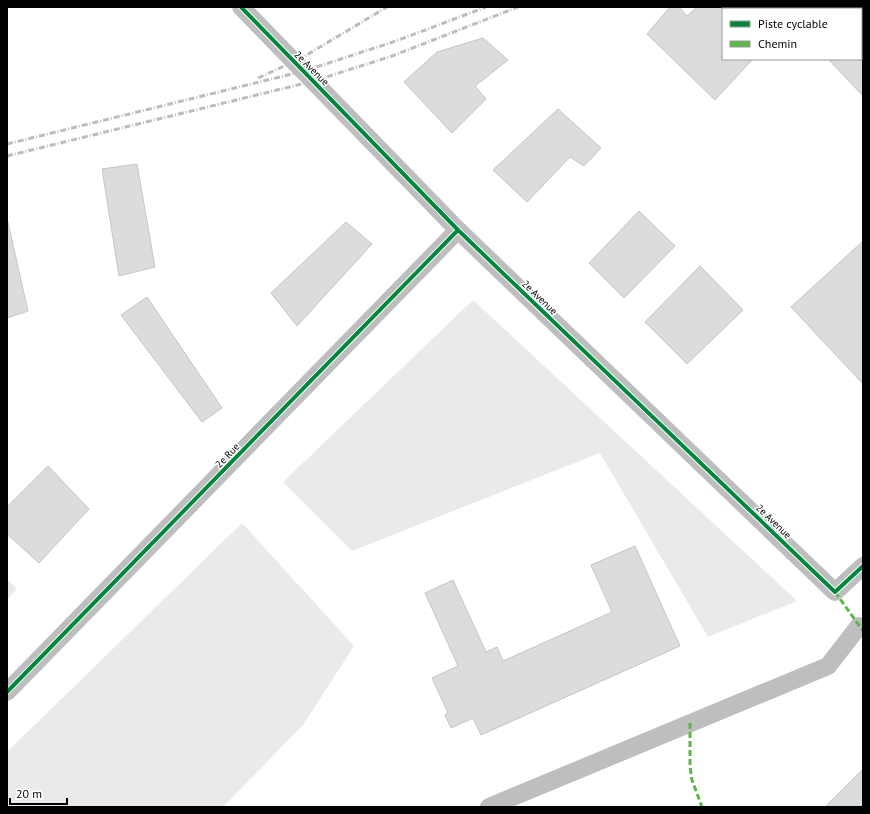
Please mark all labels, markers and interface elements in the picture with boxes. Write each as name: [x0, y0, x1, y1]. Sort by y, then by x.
legend: [722, 8, 862, 60]
text: Piste cyclable: [758, 16, 828, 31]
text: Chemin: [758, 36, 797, 51]
street label: 2e Avenue: [291, 48, 332, 89]
street label: 2e Avenue: [519, 277, 560, 317]
street label: 2e Rue: [212, 440, 242, 470]
street label: 2e Avenue: [753, 501, 794, 541]
scale bar: [10, 780, 67, 806]
text: 20 m: [16, 786, 42, 801]

